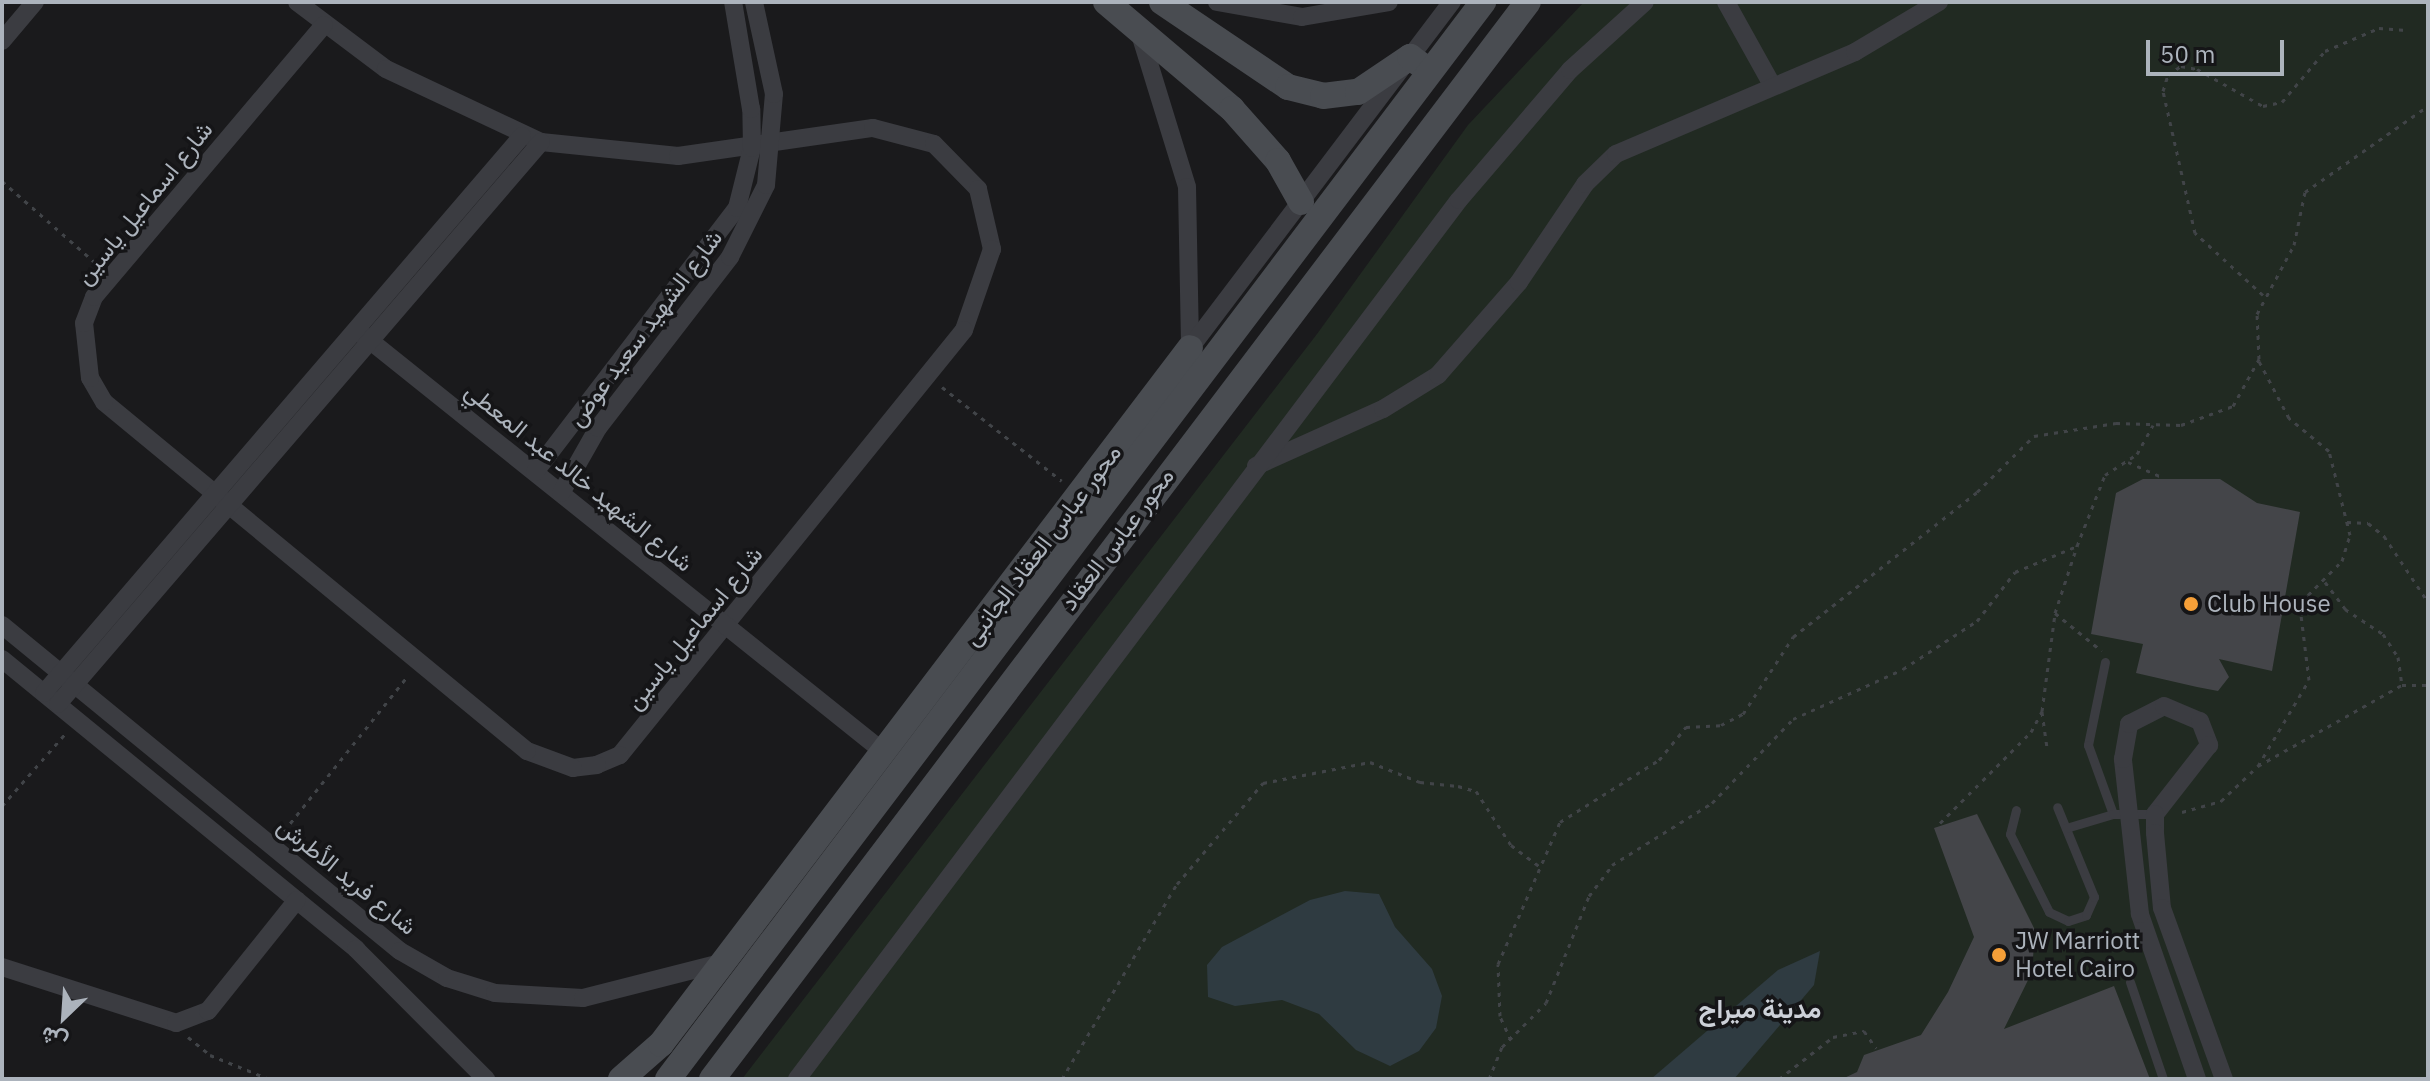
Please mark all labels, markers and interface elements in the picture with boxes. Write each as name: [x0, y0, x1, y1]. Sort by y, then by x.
scale bar: [2150, 24, 2288, 74]
text: 50 m: [2160, 38, 2215, 70]
street label: شارع اسماعيل ياسين: [69, 116, 219, 290]
street label: شارع الشهيد سعيد عوض: [562, 224, 728, 432]
street label: شارع الشهيد خالد عبد المعطي: [459, 376, 699, 578]
street label: محور عباس العقاد الجانبى: [957, 439, 1127, 651]
street label: محور عباس العقاد: [1054, 462, 1180, 616]
street label: شارع اسماعيل ياسين: [619, 541, 769, 715]
place label: Club House: [2207, 590, 2331, 618]
marker: Club House: [2182, 595, 2200, 613]
street label: شارع فريد الأطرش: [272, 811, 422, 941]
place label: JW Marriott Hotel Cairo: [2015, 927, 2140, 983]
marker: JW Marriott Hotel Cairo: [1990, 946, 2008, 964]
north arrow: [24, 977, 104, 1057]
district label: مدينة ميراج: [1699, 993, 1821, 1025]
text: ش: [36, 1020, 72, 1058]

